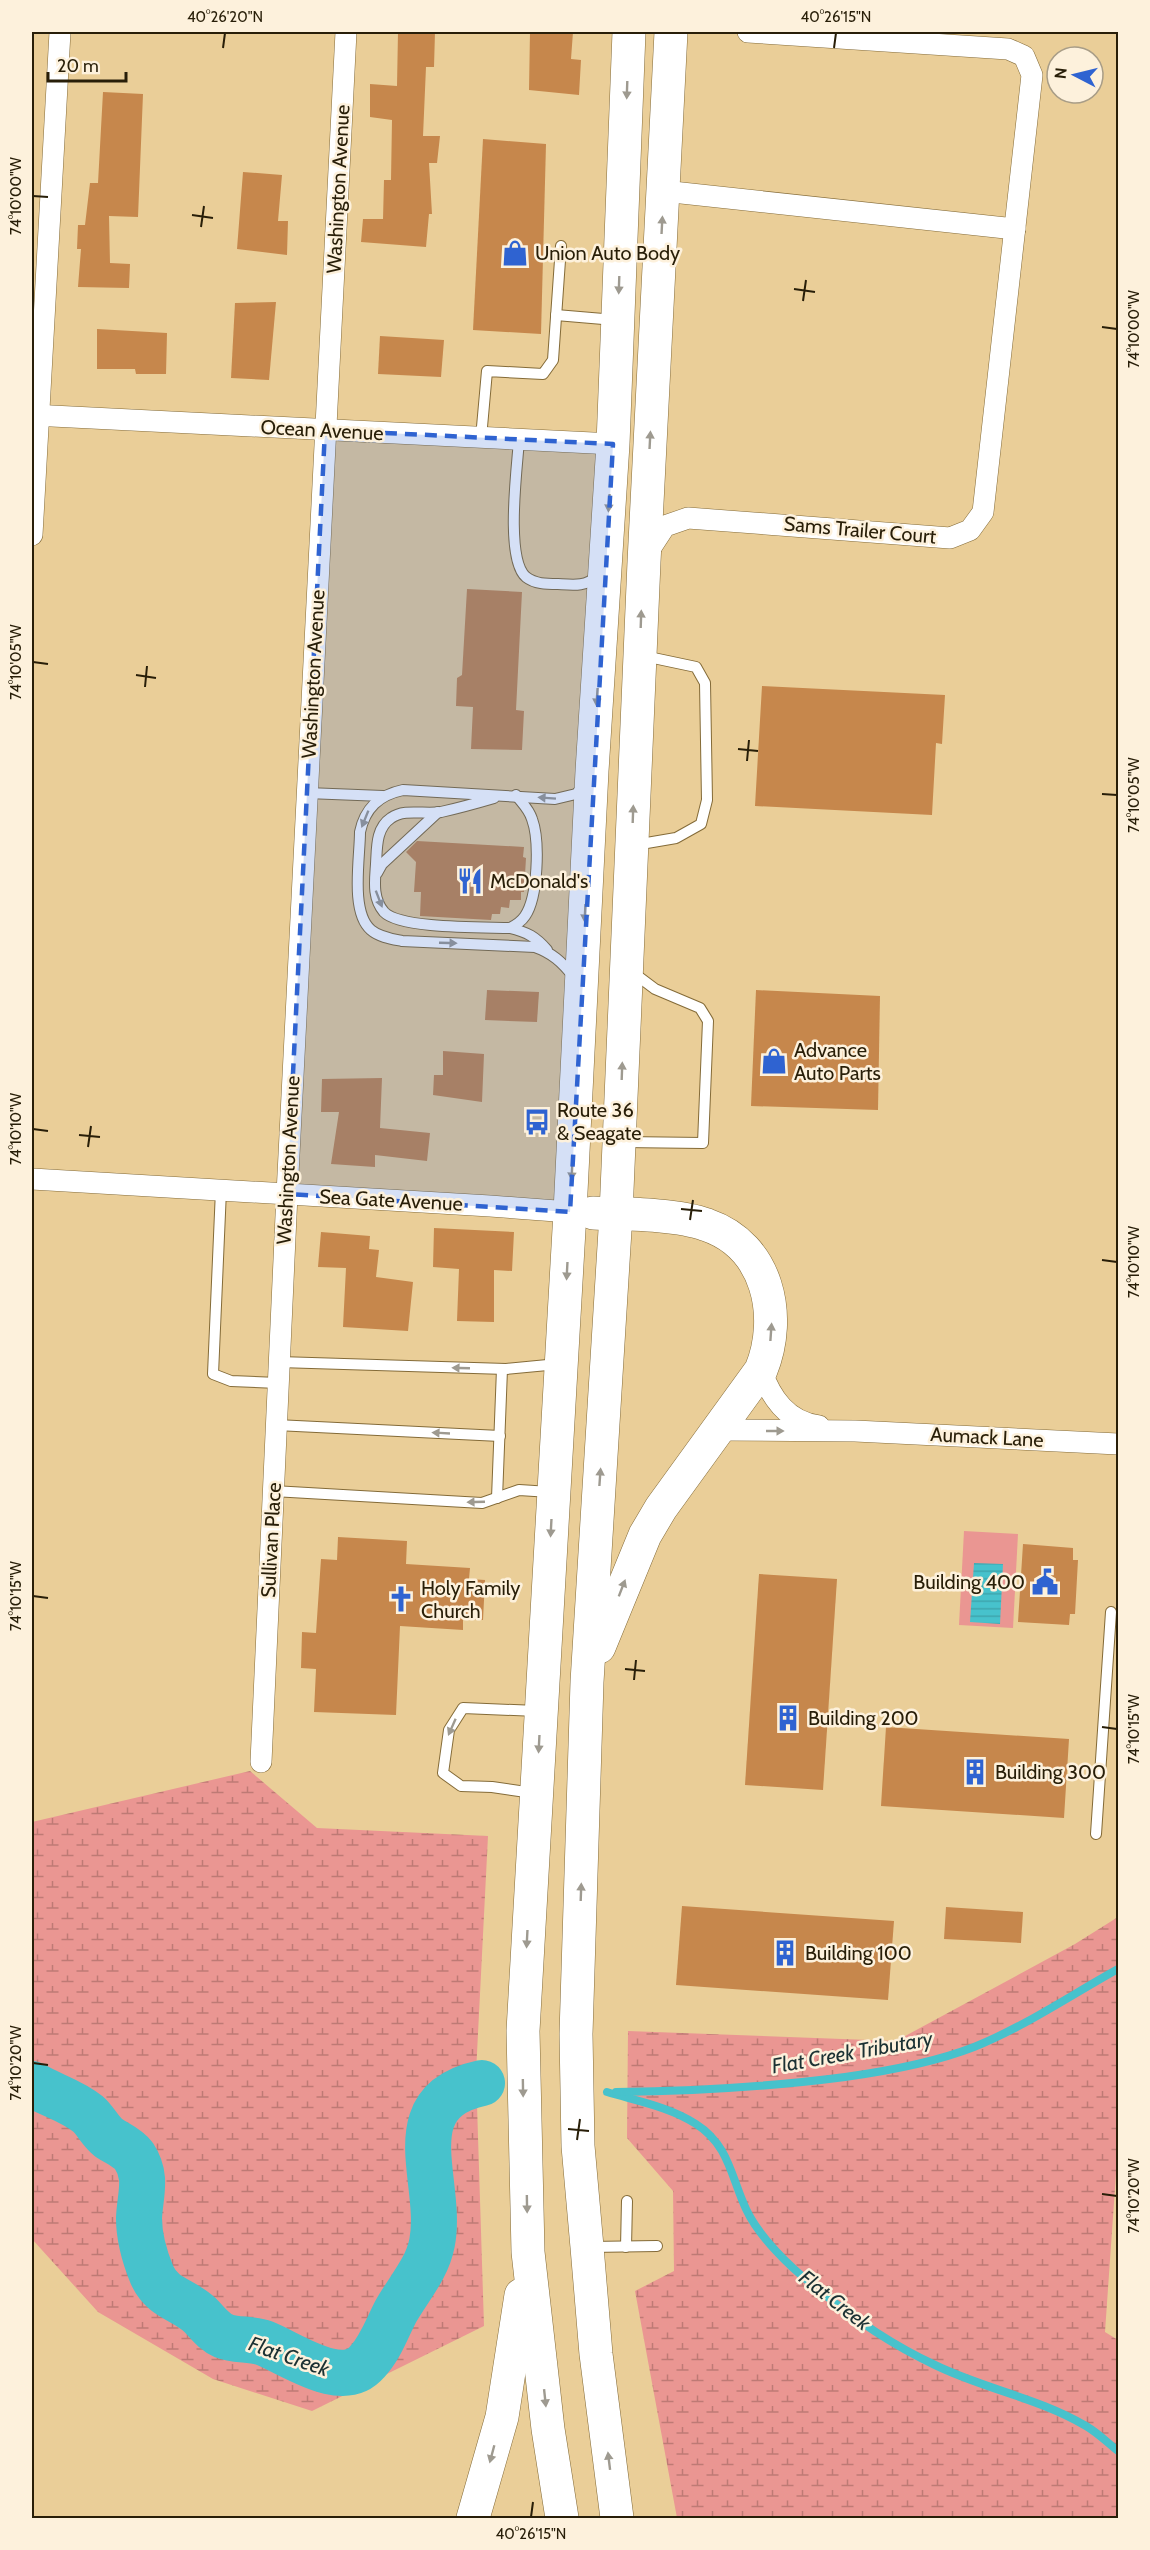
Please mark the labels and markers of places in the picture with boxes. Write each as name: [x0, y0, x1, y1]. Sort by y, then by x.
shop icon: Union Auto Body: [500, 238, 530, 268]
place label: Union Auto Body: [535, 241, 680, 265]
restaurant icon: McDonald's: [455, 866, 485, 896]
place label: McDonald's: [490, 869, 588, 893]
place label: Advance Auto Parts: [794, 1038, 881, 1085]
shop icon: Advance Auto Parts: [759, 1046, 789, 1076]
place label: Route 36 & Seagate: [557, 1098, 642, 1145]
bus stop icon: Route 36 & Seagate: [522, 1107, 552, 1137]
public building icon: Building 400: [1030, 1567, 1060, 1597]
place label: Building 400: [913, 1570, 1025, 1594]
place label: Holy Family Church: [421, 1576, 520, 1623]
church icon: Holy Family Church: [386, 1584, 416, 1614]
building icon: Building 200: [773, 1703, 803, 1733]
place label: Building 200: [808, 1706, 919, 1730]
building icon: Building 300: [960, 1757, 990, 1787]
place label: Building 300: [995, 1760, 1106, 1784]
building icon: Building 100: [770, 1938, 800, 1968]
place label: Building 100: [805, 1941, 912, 1965]

